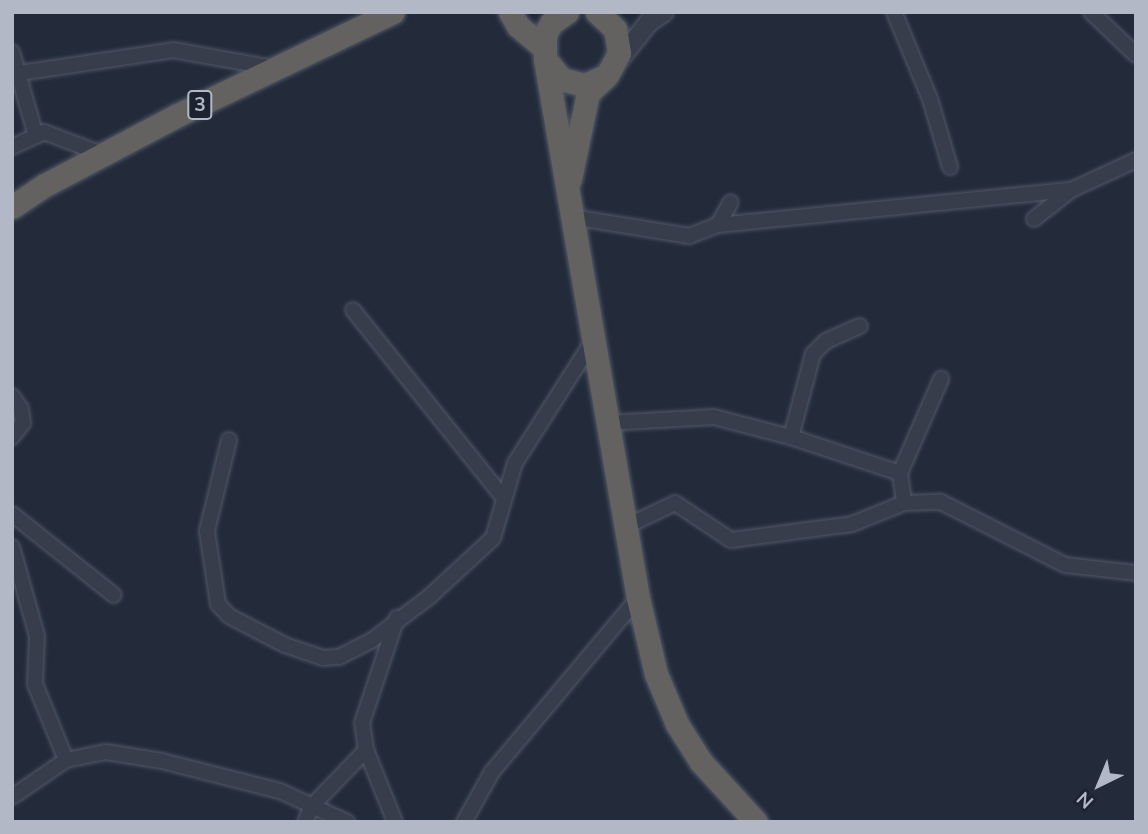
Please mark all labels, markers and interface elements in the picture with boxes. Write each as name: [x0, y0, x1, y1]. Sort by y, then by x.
road number: 3: [186, 90, 214, 120]
north arrow: [1064, 750, 1134, 820]
text: N: [1071, 787, 1098, 814]

